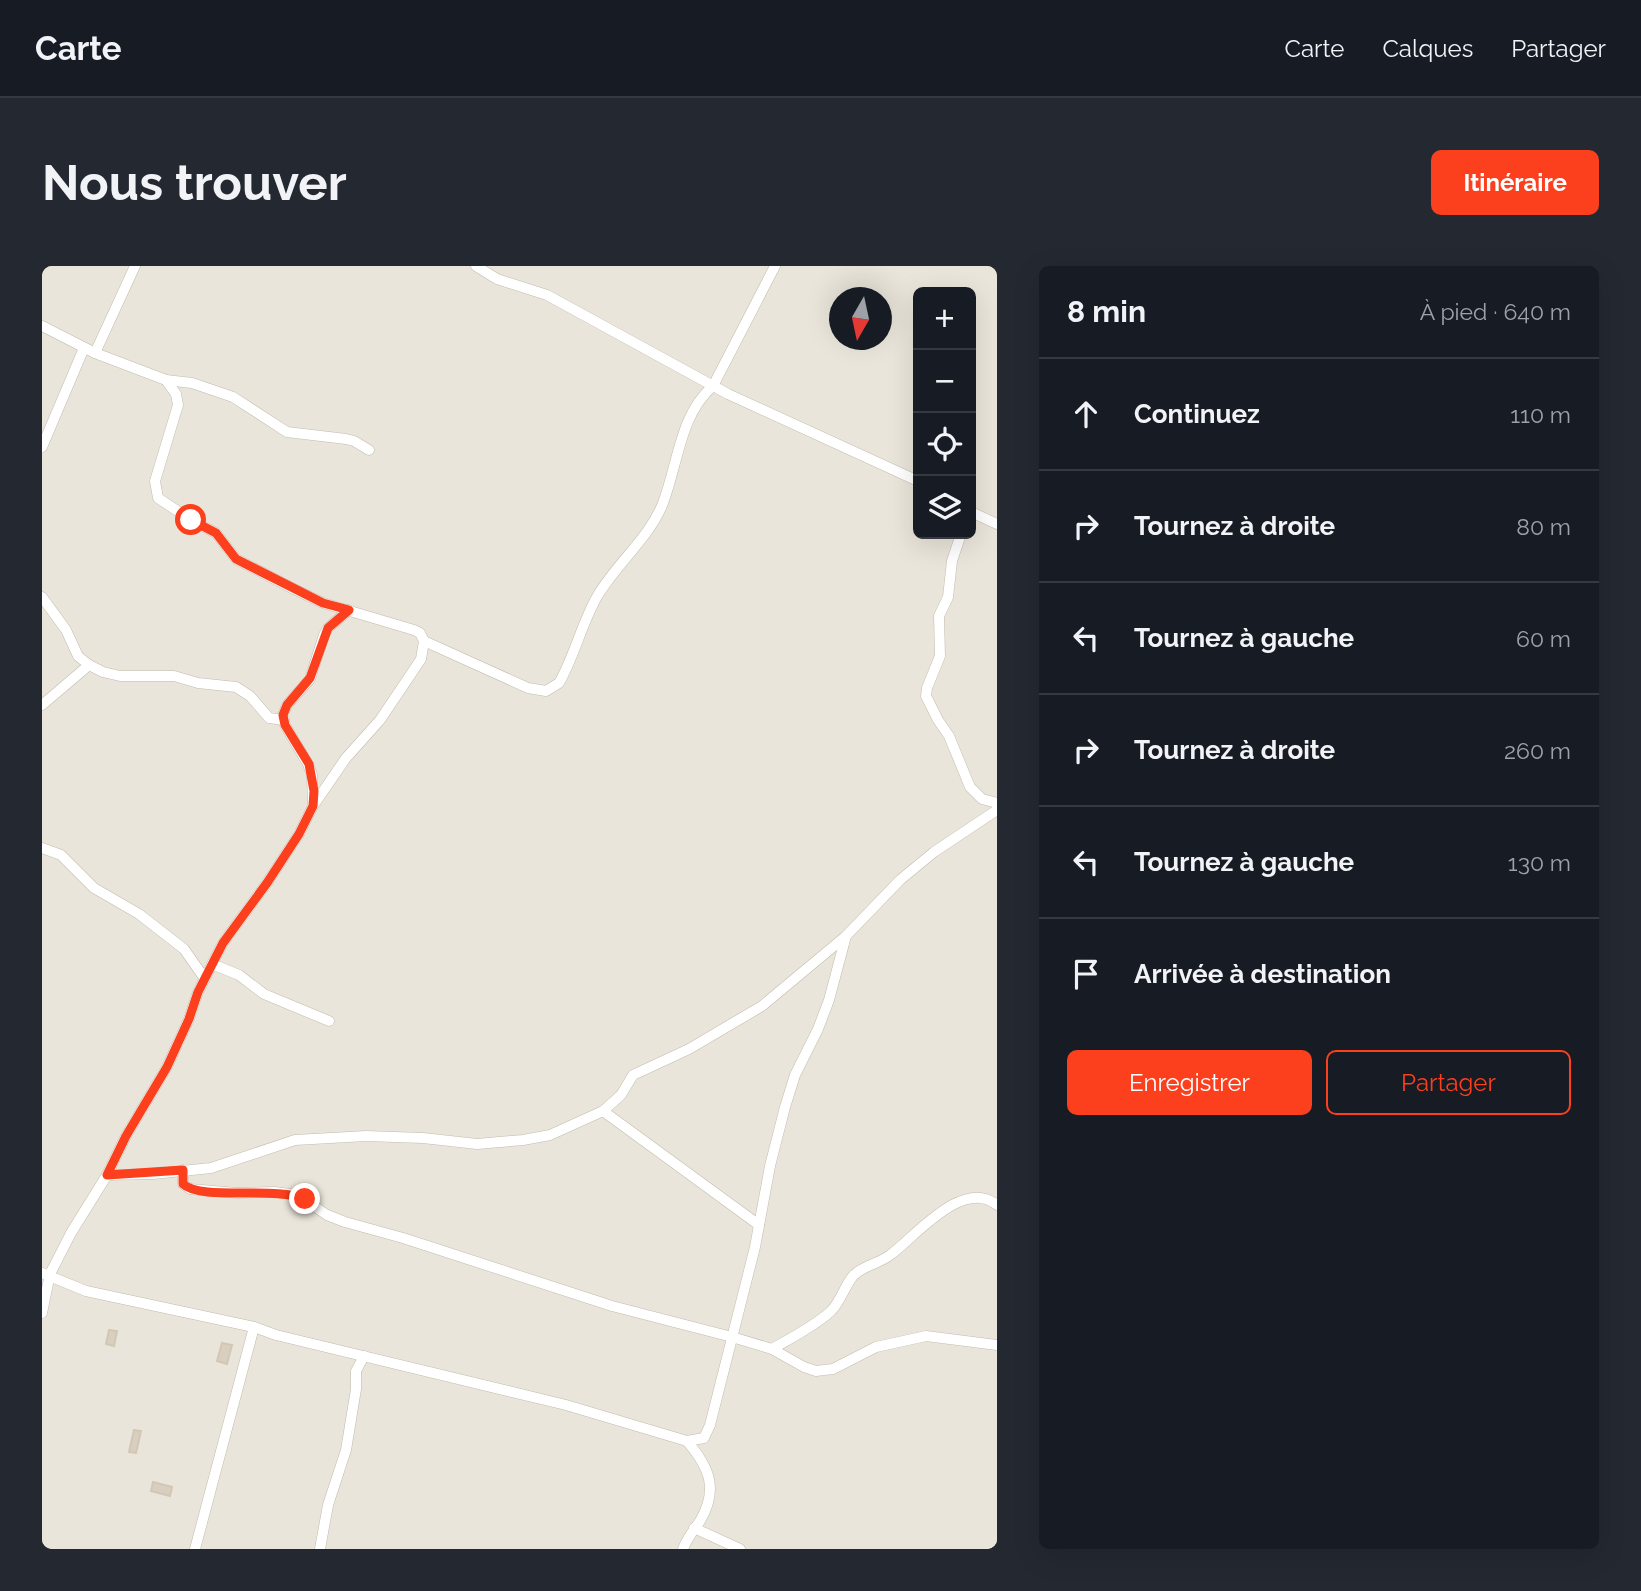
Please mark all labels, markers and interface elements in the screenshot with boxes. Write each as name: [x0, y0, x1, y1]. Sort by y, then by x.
text: Carte: [35, 29, 122, 68]
text: Carte: [1285, 34, 1344, 63]
text: Calques: [1382, 34, 1473, 63]
text: Partager: [1511, 34, 1606, 63]
button: Itinéraire: [1431, 150, 1599, 215]
text: Nous trouver: [42, 154, 347, 211]
north arrow: [829, 287, 892, 350]
map controls: [913, 287, 976, 539]
button: +: [913, 287, 976, 350]
text: 8 min: [1067, 294, 1146, 329]
text: À pied · 640 m: [1420, 298, 1571, 325]
button: −: [913, 350, 976, 413]
icon: ahead: [1067, 395, 1105, 433]
text: Continuez: [1134, 399, 1260, 429]
text: 110 m: [1510, 401, 1571, 428]
button: locate: [913, 413, 976, 476]
button: layers: [913, 476, 976, 539]
route start: [175, 504, 206, 535]
icon: right: [1067, 507, 1105, 545]
text: Tournez à droite: [1134, 511, 1335, 541]
text: 80 m: [1516, 513, 1571, 540]
icon: left: [1067, 619, 1105, 657]
text: Tournez à gauche: [1134, 623, 1354, 653]
text: 60 m: [1516, 625, 1571, 652]
icon: right: [1067, 731, 1105, 769]
text: Tournez à droite: [1134, 735, 1335, 765]
text: 260 m: [1504, 737, 1571, 764]
icon: left: [1067, 843, 1105, 881]
text: Tournez à gauche: [1134, 847, 1354, 877]
text: 130 m: [1508, 849, 1571, 876]
icon: arrive: [1067, 955, 1105, 993]
text: Arrivée à destination: [1134, 959, 1391, 989]
button: Enregistrer: [1067, 1050, 1312, 1115]
button: Partager: [1326, 1050, 1571, 1115]
route end: [289, 1183, 320, 1214]

